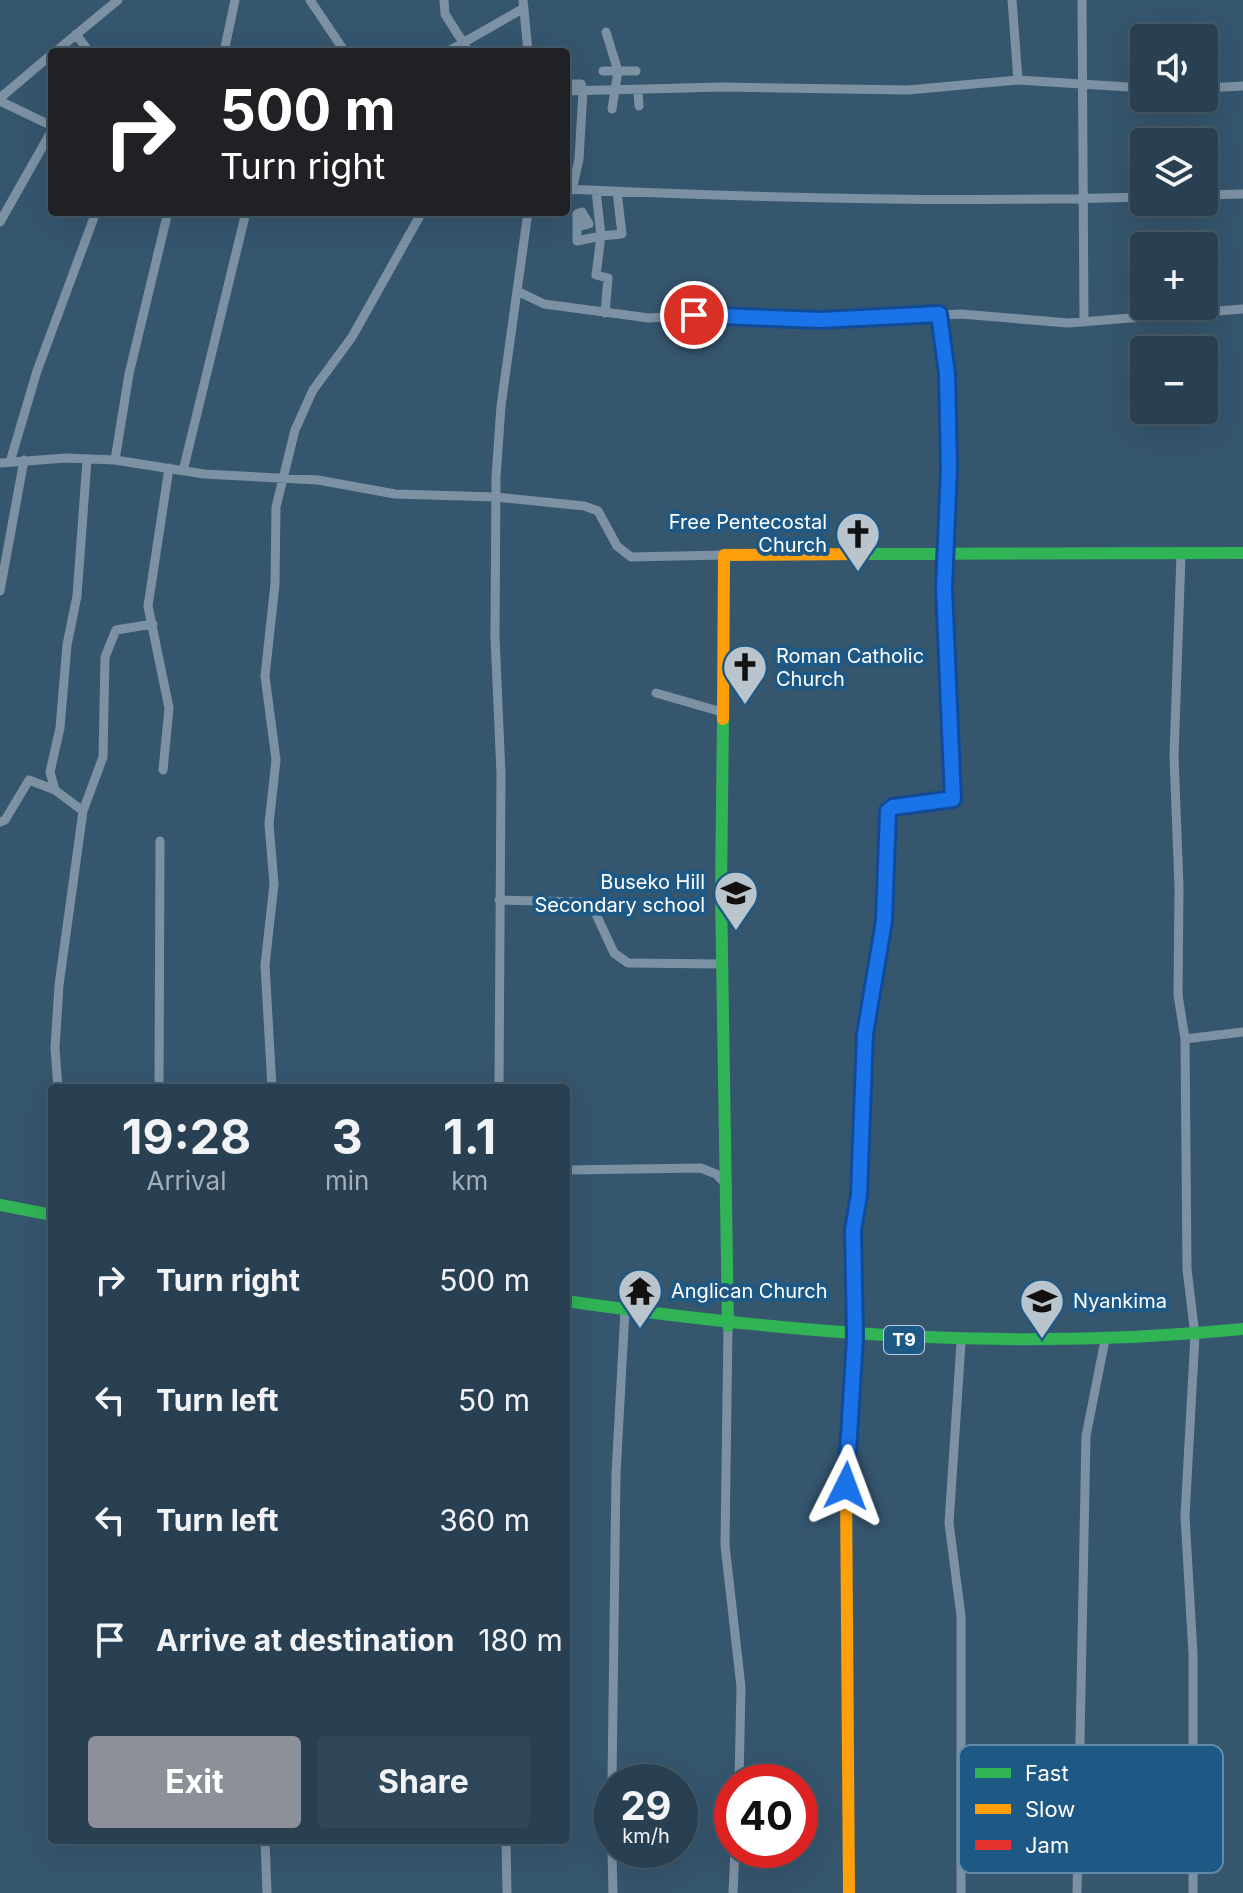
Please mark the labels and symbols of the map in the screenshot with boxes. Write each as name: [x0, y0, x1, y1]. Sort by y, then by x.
pin: [660, 281, 728, 349]
place label: Free Pentecostal Church: [669, 510, 827, 557]
church icon: Free Pentecostal Church: [834, 510, 882, 573]
church icon: Roman Catholic Church: [721, 643, 769, 706]
place label: Roman Catholic Church: [776, 644, 924, 691]
school or university icon: Buseko Hill Secondary school: [712, 869, 760, 932]
place label: Buseko Hill Secondary school: [534, 870, 705, 917]
temple icon: Anglican Church: [616, 1267, 664, 1330]
school or university icon: Nyankima: [1018, 1277, 1066, 1340]
place label: Anglican Church: [671, 1279, 828, 1303]
place label: Nyankima: [1073, 1289, 1167, 1313]
road number: T9: [884, 1326, 924, 1354]
position arrow: [804, 1444, 888, 1528]
legend: [959, 1745, 1223, 1873]
text: Fast: [1025, 1760, 1069, 1786]
speed limit sign: 40: [714, 1764, 818, 1868]
text: Slow: [1025, 1796, 1075, 1822]
text: Jam: [1025, 1832, 1069, 1858]

